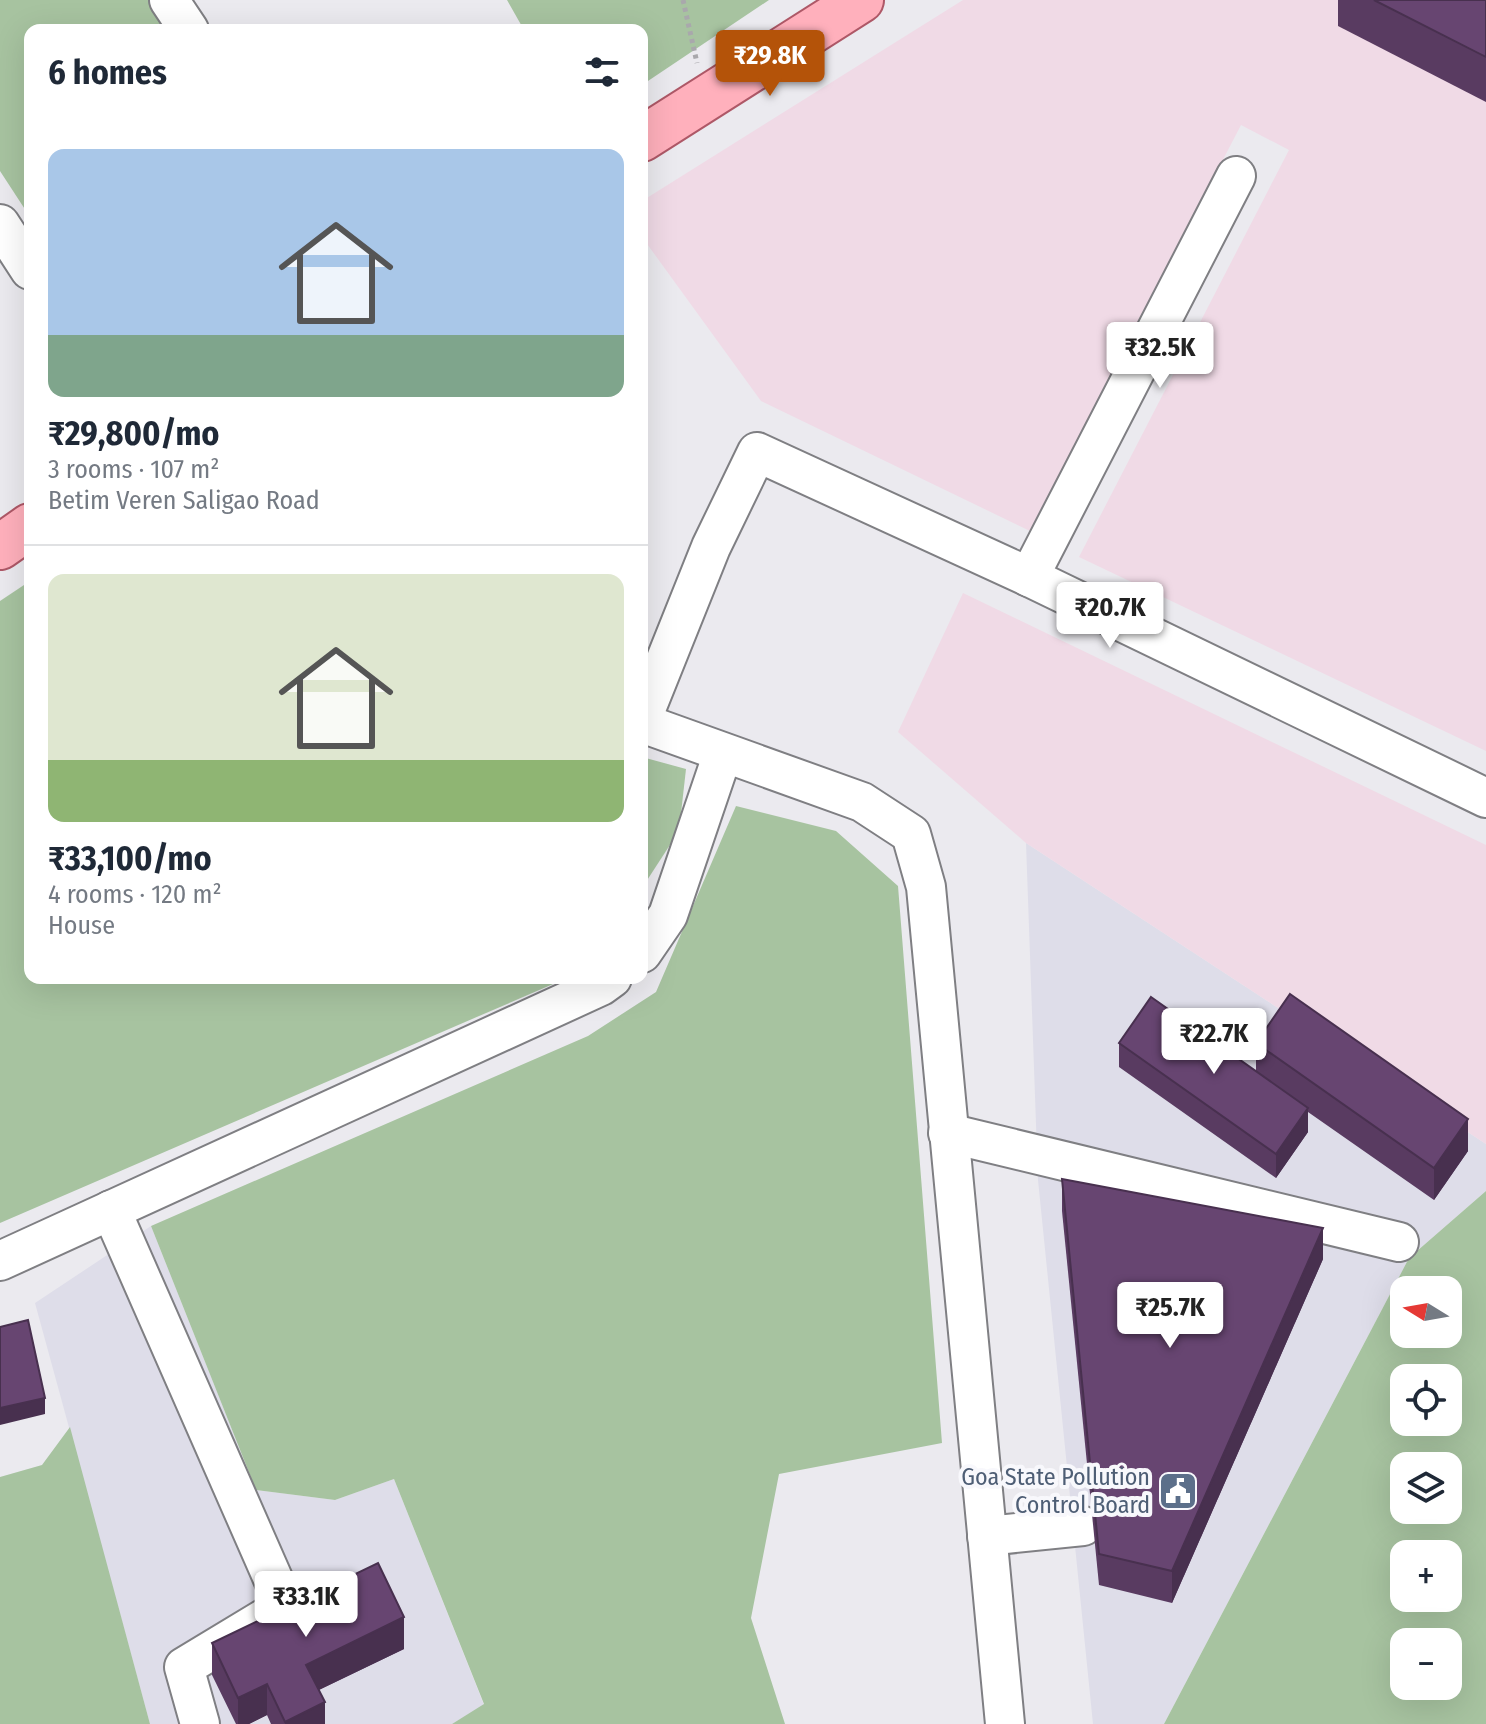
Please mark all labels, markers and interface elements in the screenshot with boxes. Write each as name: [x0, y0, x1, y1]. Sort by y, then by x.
pin: ₹29.8K: [705, 30, 835, 98]
text: ₹29.8K: [734, 40, 806, 71]
icon: filters: [580, 50, 624, 94]
text: 6 homes: [48, 52, 167, 93]
icon: home: [264, 201, 408, 345]
pin: ₹32.5K: [1095, 322, 1225, 390]
text: ₹32.5K: [1125, 332, 1195, 363]
text: ₹29,800/mo: [48, 413, 220, 454]
text: 3 rooms · 107 m²: [48, 454, 220, 485]
text: Betim Veren Saligao Road: [48, 485, 320, 516]
pin: ₹20.7K: [1045, 582, 1175, 650]
text: ₹20.7K: [1074, 592, 1146, 623]
icon: home: [264, 626, 408, 770]
text: ₹33,100/mo: [48, 838, 212, 879]
text: 4 rooms · 120 m²: [48, 879, 222, 910]
text: House: [48, 910, 115, 941]
pin: ₹22.7K: [1149, 1008, 1279, 1076]
text: ₹22.7K: [1180, 1018, 1248, 1049]
north arrow: [1390, 1276, 1462, 1348]
map controls: [1390, 1276, 1462, 1700]
pin: ₹25.7K: [1105, 1282, 1235, 1350]
text: ₹25.7K: [1135, 1292, 1205, 1323]
button: locate: [1390, 1364, 1462, 1436]
button: layers: [1390, 1452, 1462, 1524]
place label: Goa State Pollution Control Board: [961, 1463, 1150, 1519]
public building icon: Goa State Pollution Control Board: [1157, 1470, 1199, 1512]
button: +: [1390, 1540, 1462, 1612]
pin: ₹33.1K: [241, 1571, 371, 1639]
text: ₹33.1K: [273, 1581, 339, 1612]
button: −: [1390, 1628, 1462, 1700]

